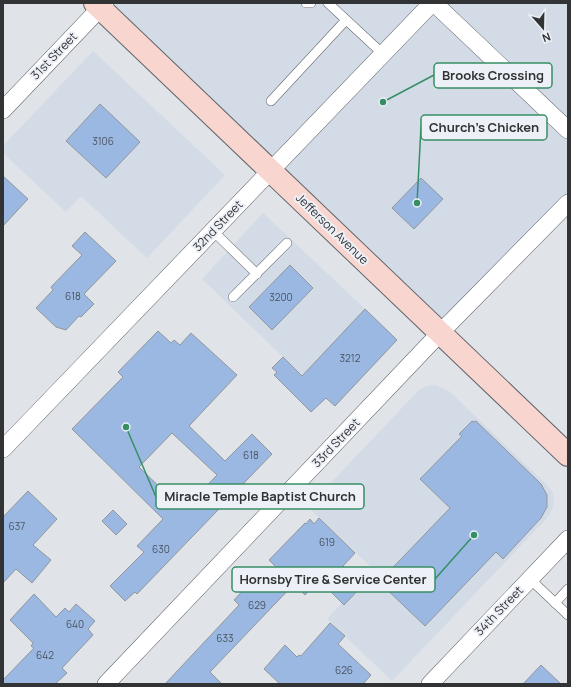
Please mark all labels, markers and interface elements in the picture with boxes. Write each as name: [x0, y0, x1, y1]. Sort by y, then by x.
north arrow: [523, 8, 563, 48]
street label: 31st Street: [27, 28, 81, 83]
text: N: [540, 29, 553, 46]
callout: Brooks Crossing: [434, 63, 552, 88]
text: Brooks Crossing: [442, 66, 544, 84]
callout: Church's Chicken: [421, 115, 547, 140]
text: Church's Chicken: [429, 118, 539, 136]
house number: 3106: [92, 134, 114, 148]
street label: Jefferson Avenue: [292, 189, 373, 268]
street label: 32nd Street: [189, 196, 247, 255]
house number: 618: [65, 289, 81, 303]
house number: 3200: [269, 290, 293, 304]
house number: 3212: [340, 351, 361, 365]
street label: 33rd Street: [308, 414, 364, 471]
house number: 618: [243, 448, 259, 462]
callout: Miracle Temple Baptist Church: [156, 484, 364, 509]
text: Miracle Temple Baptist Church: [164, 487, 356, 505]
house number: 637: [9, 519, 25, 533]
house number: 619: [319, 535, 335, 549]
house number: 630: [152, 542, 170, 556]
callout: Hornsby Tire & Service Center: [232, 567, 435, 592]
text: Hornsby Tire & Service Center: [239, 570, 427, 588]
street label: 34th Street: [471, 582, 527, 639]
house number: 629: [248, 598, 266, 612]
house number: 640: [66, 617, 84, 631]
house number: 633: [216, 631, 234, 645]
house number: 642: [36, 648, 54, 662]
house number: 626: [335, 663, 353, 677]

